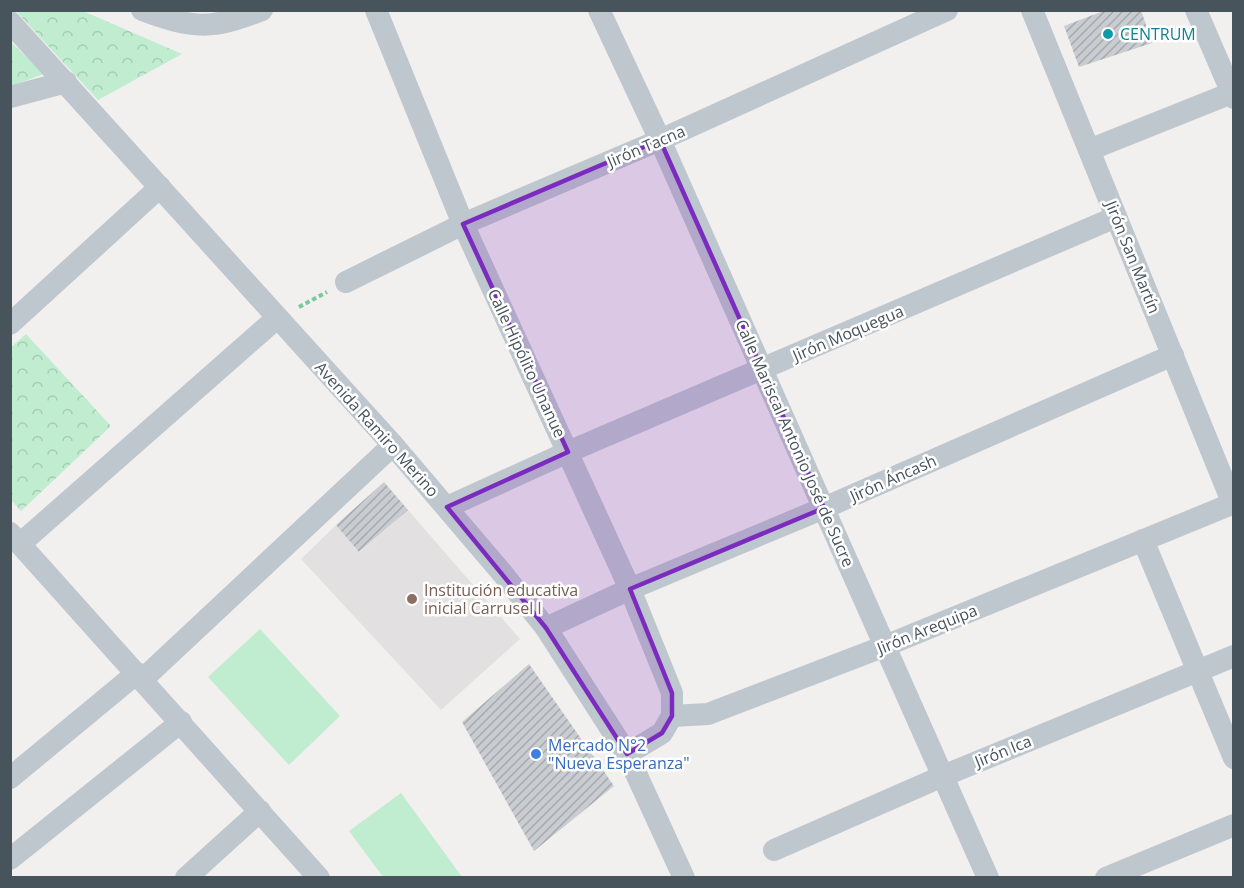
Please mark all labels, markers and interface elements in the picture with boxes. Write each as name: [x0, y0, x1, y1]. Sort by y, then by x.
place label: CENTRUM: [1120, 23, 1196, 45]
marker: CENTRUM: [1101, 27, 1115, 41]
street label: Jirón Tacna: [602, 120, 688, 173]
street label: Jirón San Martín: [1100, 196, 1166, 317]
street label: Calle Hipólito Unanue: [483, 285, 571, 441]
street label: Jirón Moquegua: [787, 300, 907, 367]
street label: Calle Mariscal Antonio José de Sucre: [730, 316, 860, 570]
street label: Avenida Ramiro Merino: [310, 357, 444, 501]
street label: Jirón Áncash: [844, 449, 940, 508]
place label: Institución educativa inicial Carrusel I: [424, 579, 578, 619]
marker: Institución educativa inicial Carrusel I: [405, 592, 419, 606]
street label: Jirón Arequipa: [872, 599, 980, 660]
street label: Jirón Ica: [969, 730, 1035, 773]
place label: Mercado N°2 "Nueva Esperanza": [548, 734, 690, 774]
marker: Mercado N°2 "Nueva Esperanza": [529, 747, 543, 761]

